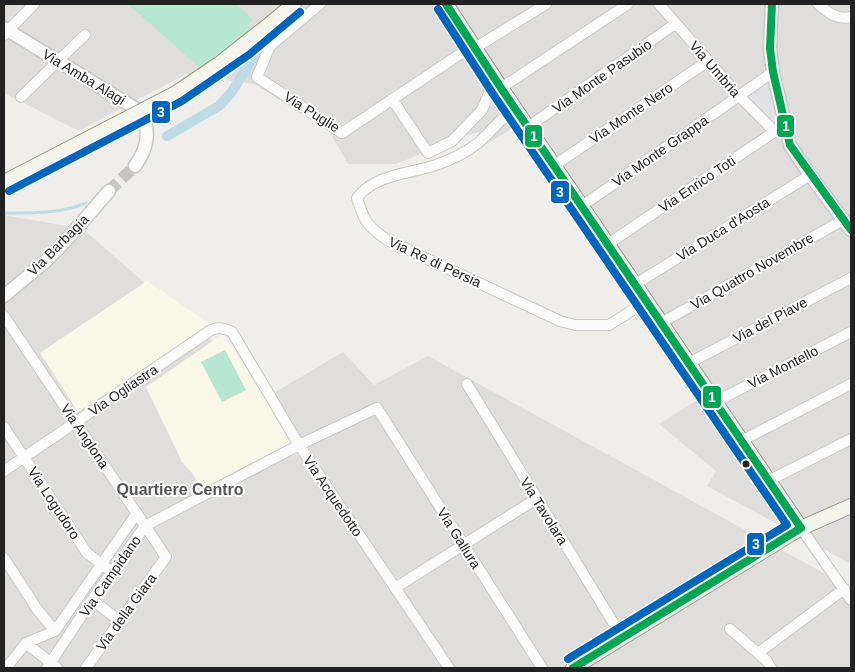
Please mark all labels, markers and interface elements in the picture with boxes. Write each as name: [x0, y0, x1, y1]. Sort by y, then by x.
street label: Via Monte Pasubio: [549, 36, 655, 116]
street label: Via Umbria: [686, 38, 744, 100]
street label: Via Amba Alagi: [40, 46, 128, 108]
street label: Via Monte Nero: [586, 79, 676, 147]
street label: Via Puglie: [281, 89, 343, 136]
line badge: 3: [151, 100, 171, 124]
text: 3: [157, 104, 165, 120]
street label: Via Monte Grappa: [609, 112, 711, 190]
line badge: 1: [776, 114, 795, 138]
text: 1: [782, 118, 790, 134]
line badge: 1: [524, 124, 543, 148]
text: 1: [530, 128, 538, 144]
street label: Via Enrico Toti: [656, 152, 738, 216]
line badge: 3: [550, 180, 570, 204]
text: 3: [556, 184, 564, 200]
street label: Via Duca d'Aosta: [674, 194, 773, 264]
street label: Via Barbagia: [24, 211, 92, 279]
street label: Via Quattro Novembre: [688, 229, 816, 313]
street label: Via Re di Persia: [386, 234, 484, 290]
street label: Via del Piave: [730, 294, 810, 346]
street label: Via Montello: [745, 342, 821, 392]
street label: Via Ogliastra: [85, 361, 161, 419]
line badge: 1: [702, 385, 722, 409]
text: 1: [708, 389, 716, 405]
street label: Via Anglona: [58, 401, 113, 472]
street label: Via Acquedotto: [300, 453, 366, 540]
unlabelled marker: [741, 459, 751, 469]
street label: Via Logudoro: [25, 464, 83, 542]
street label: Via Tavolara: [517, 474, 571, 548]
district label: Quartiere Centro: [116, 481, 244, 498]
street label: Via Gallura: [434, 504, 484, 572]
street label: Via Campidano: [76, 532, 144, 620]
line badge: 3: [746, 532, 765, 556]
text: 3: [752, 536, 760, 552]
street label: Via della Giara: [93, 570, 160, 654]

